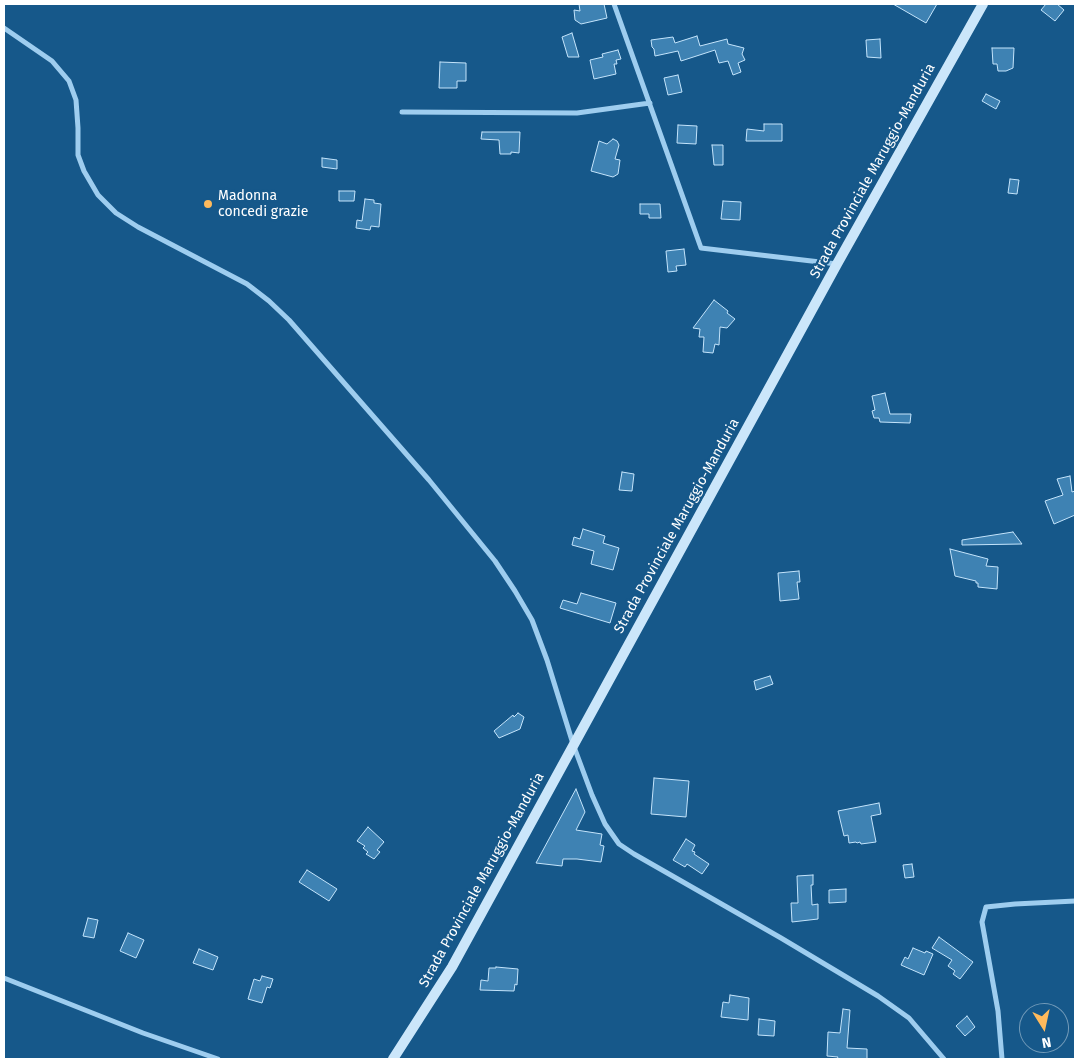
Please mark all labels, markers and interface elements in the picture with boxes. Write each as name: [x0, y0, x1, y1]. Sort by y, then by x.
street label: Strada Provinciale Maruggio-Manduria: [807, 61, 939, 281]
place label: Madonna concedi grazie: [218, 188, 308, 220]
marker: Madonna concedi grazie: [202, 198, 214, 210]
street label: Strada Provinciale Maruggio-Manduria: [611, 416, 743, 636]
street label: Strada Provinciale Maruggio-Manduria: [416, 770, 548, 990]
north arrow: [1019, 1003, 1069, 1053]
text: N: [1040, 1033, 1053, 1051]

